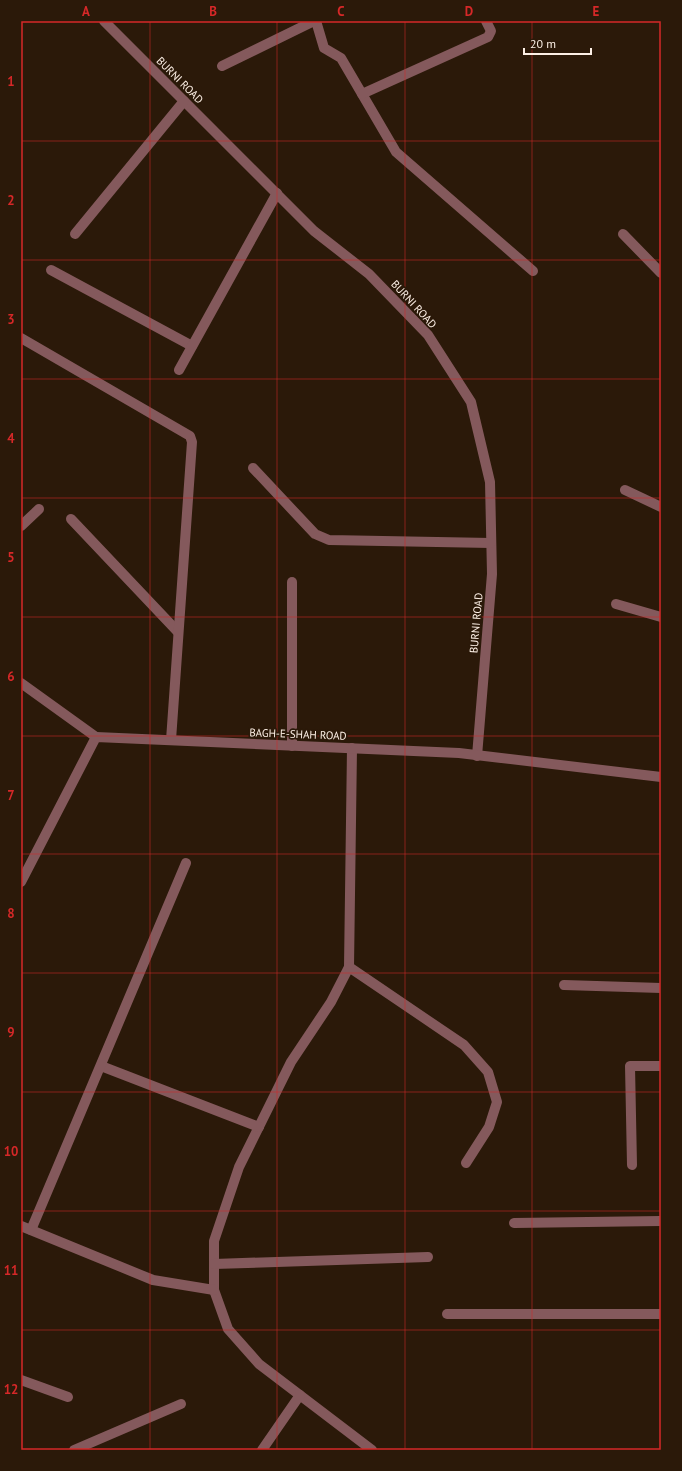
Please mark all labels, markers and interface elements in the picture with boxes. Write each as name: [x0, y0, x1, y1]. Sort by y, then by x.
text: A: [82, 3, 90, 20]
text: B: [209, 3, 217, 20]
text: C: [337, 3, 345, 20]
text: D: [465, 3, 473, 20]
text: E: [593, 3, 600, 20]
scale bar: [524, 30, 591, 56]
text: 20 m: [530, 36, 556, 51]
street label: BURNI ROAD: [154, 54, 206, 106]
text: 1: [7, 73, 15, 90]
text: 2: [7, 192, 15, 209]
street label: BURNI ROAD: [388, 277, 440, 331]
text: 3: [7, 311, 15, 328]
text: 4: [7, 430, 15, 447]
text: 5: [7, 549, 15, 566]
street label: BURNI ROAD: [466, 592, 486, 654]
text: 6: [7, 668, 15, 685]
street label: BAGH-E-SHAH ROAD: [249, 725, 347, 743]
text: 7: [7, 787, 15, 804]
text: 8: [7, 905, 15, 922]
text: 9: [7, 1024, 15, 1041]
text: 10: [4, 1143, 18, 1160]
text: 11: [4, 1262, 18, 1279]
text: 12: [4, 1381, 18, 1398]

